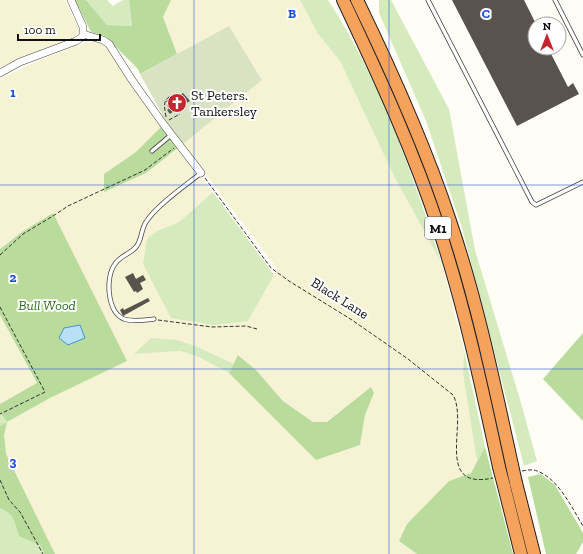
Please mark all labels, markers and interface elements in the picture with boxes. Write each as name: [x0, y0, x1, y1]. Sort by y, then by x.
text: B: [288, 6, 296, 21]
text: C: [482, 6, 490, 21]
scale bar: [18, 16, 100, 42]
north arrow: [527, 16, 567, 56]
text: N: [543, 20, 552, 33]
text: 100 m: [24, 23, 56, 37]
text: 1: [10, 85, 16, 100]
place label: St Peters. Tankersley: [191, 87, 258, 120]
church icon: St Peters. Tankersley: [166, 92, 188, 114]
road number: M1: [425, 217, 451, 239]
text: 2: [10, 270, 17, 285]
street label: Black Lane: [308, 274, 372, 323]
park label: Bull Wood: [18, 297, 76, 314]
text: 3: [10, 454, 17, 469]

